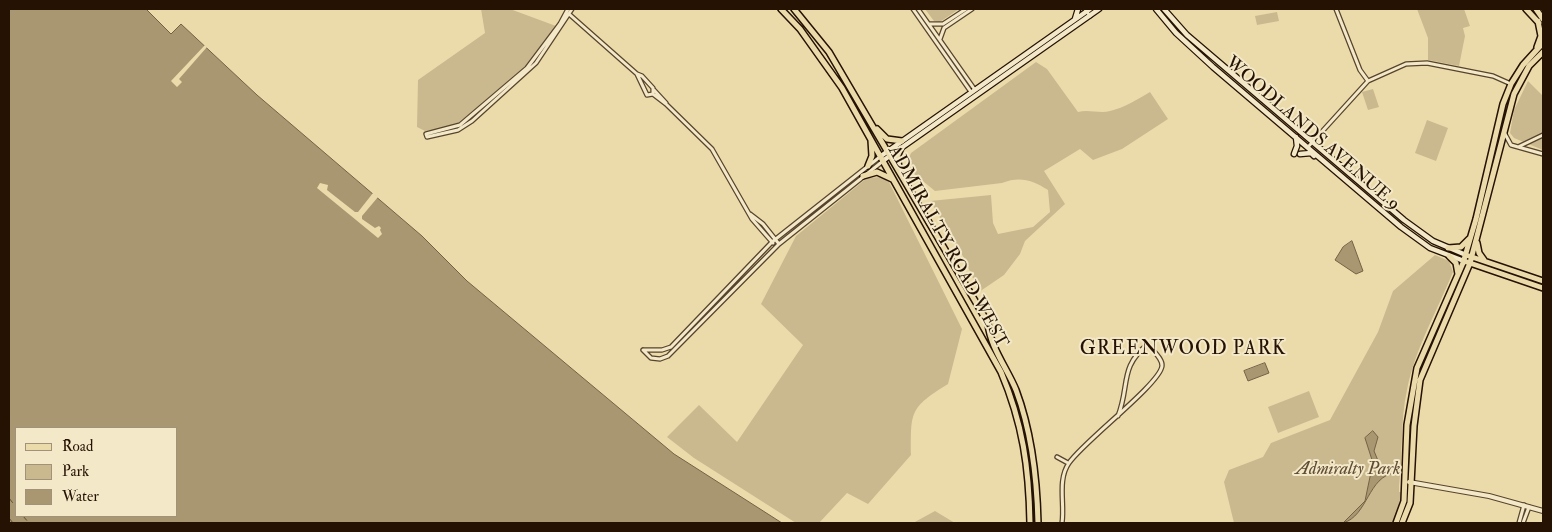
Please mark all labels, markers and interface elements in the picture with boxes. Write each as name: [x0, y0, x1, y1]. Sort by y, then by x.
street label: WOODLANDS AVENUE 9: [1220, 52, 1404, 216]
street label: ADMIRALTY ROAD WEST: [882, 142, 1012, 352]
district label: GREENWOOD PARK: [1078, 339, 1288, 361]
legend: [15, 427, 178, 517]
text: Road: [62, 437, 93, 456]
park label: Admiralty Park: [1296, 459, 1400, 481]
text: Park: [62, 462, 89, 481]
text: Water: [62, 487, 99, 506]

